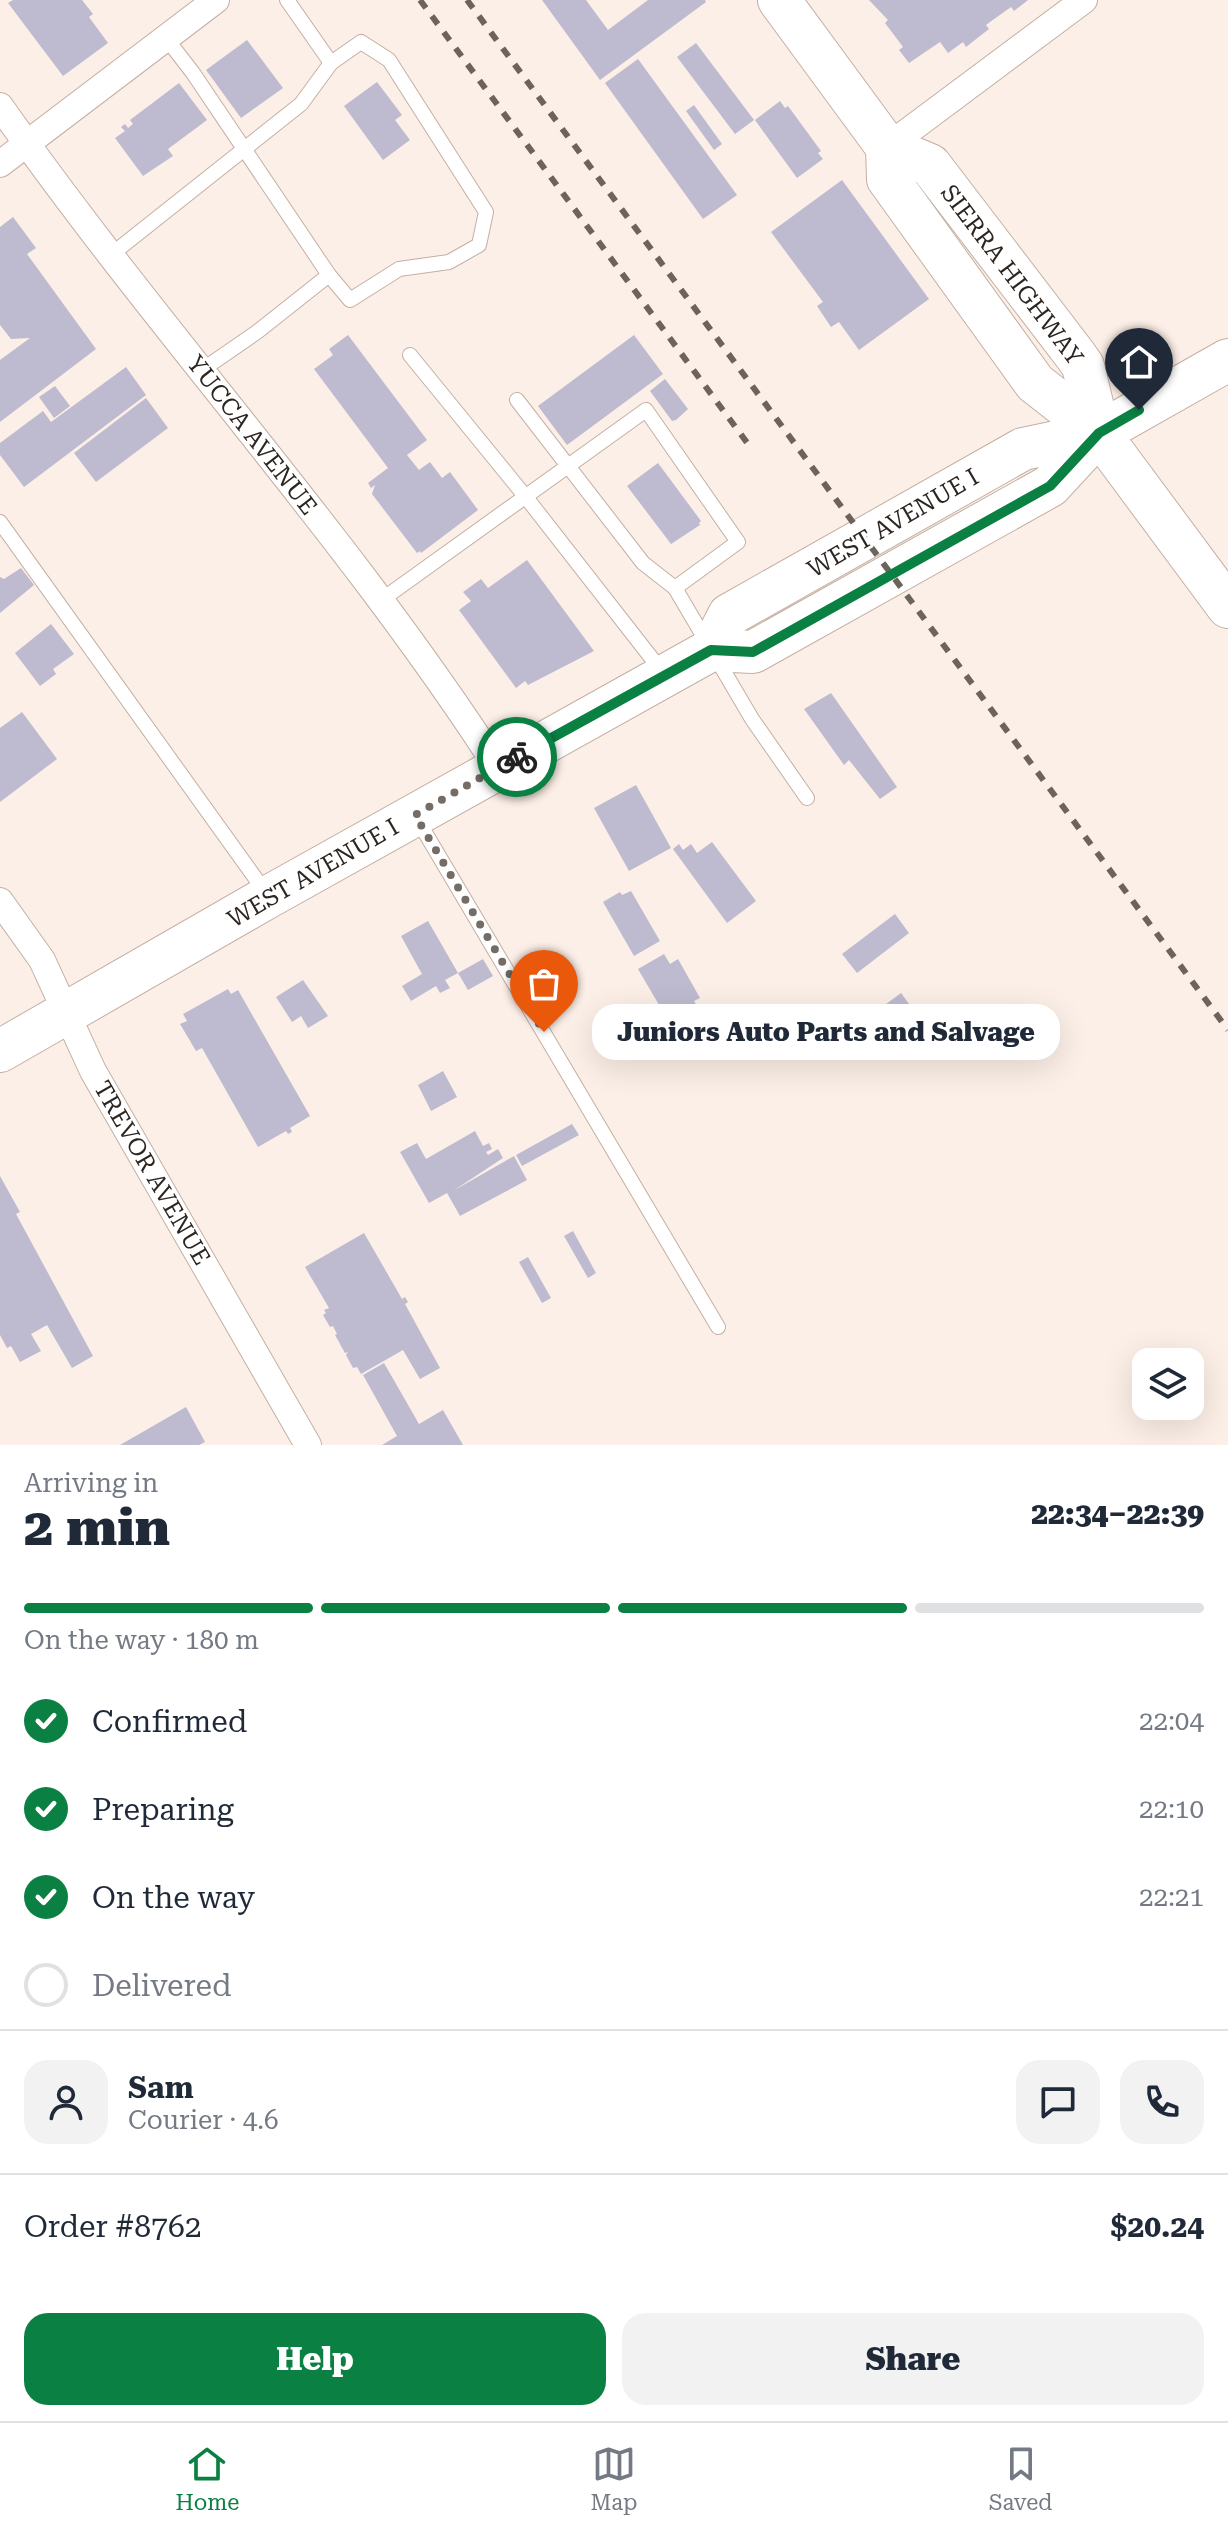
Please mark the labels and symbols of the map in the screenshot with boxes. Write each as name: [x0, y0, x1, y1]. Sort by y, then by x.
street label: SIERRA HIGHWAY: [935, 179, 1089, 371]
pin: [1105, 328, 1173, 410]
street label: YUCCA AVENUE: [181, 350, 323, 520]
street label: WEST AVENUE I: [802, 463, 984, 583]
courier: [477, 717, 557, 797]
street label: WEST AVENUE I: [222, 813, 404, 933]
pin: [510, 950, 578, 1032]
callout: Juniors Auto Parts and Salvage: [592, 1004, 1060, 1060]
street label: TREVOR AVENUE: [88, 1076, 216, 1270]

